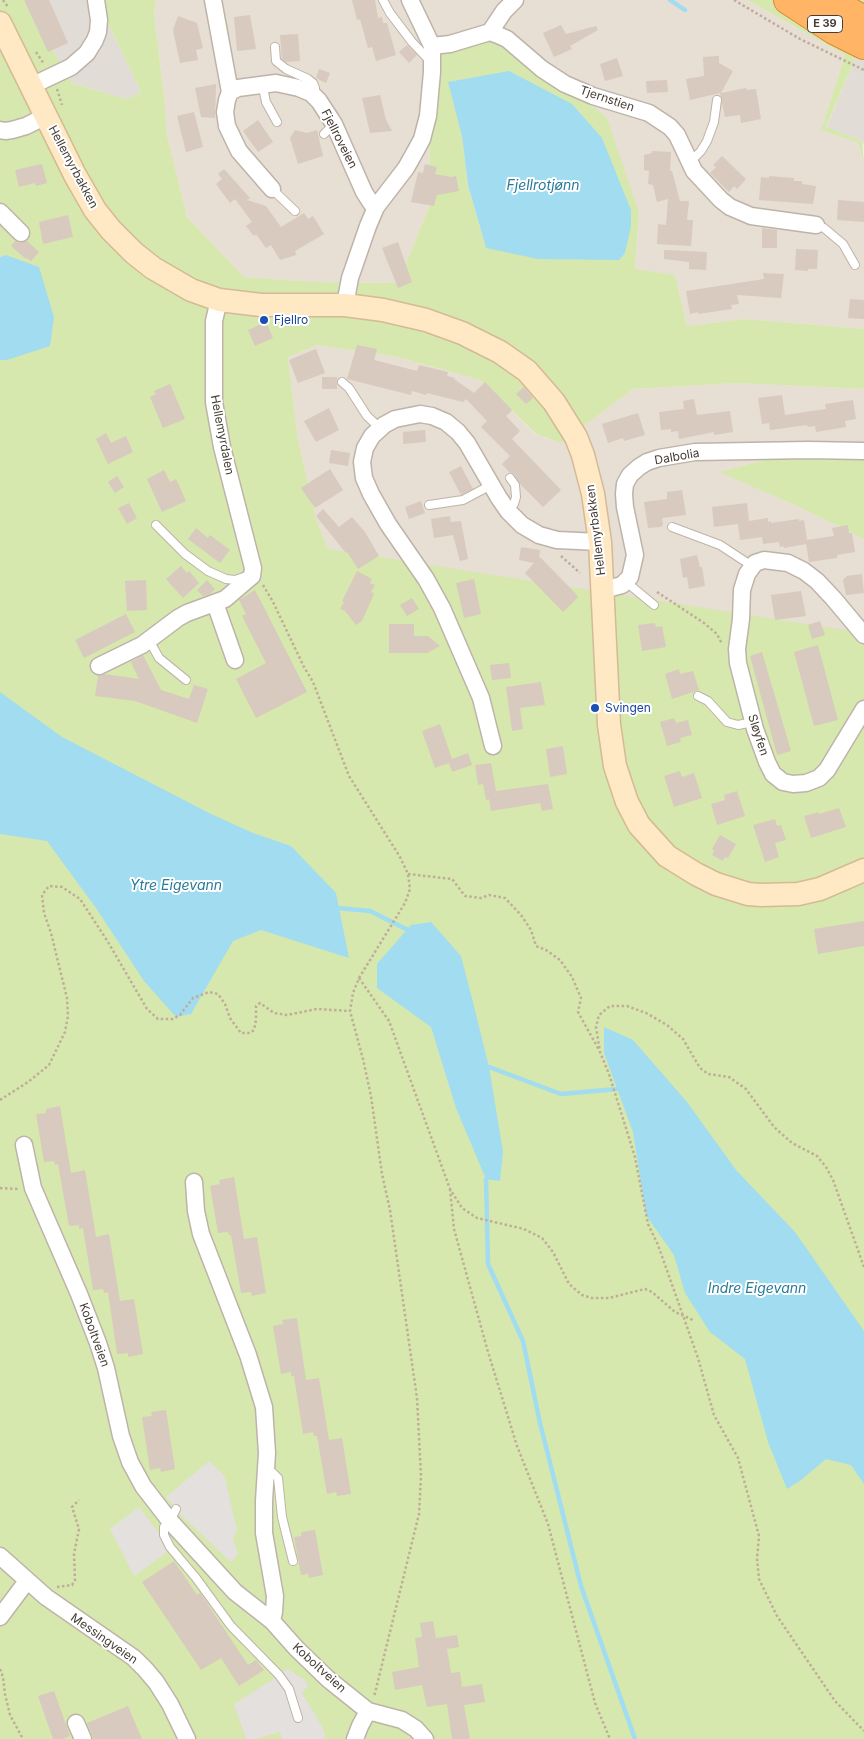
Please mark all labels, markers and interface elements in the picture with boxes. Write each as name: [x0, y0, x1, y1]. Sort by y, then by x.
road number: E 39: [808, 15, 842, 32]
street label: Tjernstien: [578, 83, 636, 115]
street label: Fjellroveien: [318, 107, 360, 171]
street label: Hellemyrbakken: [45, 123, 101, 211]
water label: Fjellrotjønn: [506, 178, 580, 194]
place label: Fjellro: [274, 313, 308, 327]
marker: Fjellro: [258, 314, 270, 326]
street label: Hellemyrdalen: [207, 394, 237, 476]
street label: Dalbolia: [653, 446, 701, 468]
street label: Hellemyrbakken: [583, 484, 609, 576]
place label: Svingen: [605, 701, 651, 715]
marker: Svingen: [589, 702, 601, 714]
street label: Sløyfen: [745, 712, 771, 758]
water label: Ytre Eigevann: [130, 878, 222, 894]
water label: Indre Eigevann: [708, 1281, 806, 1297]
street label: Koboltveien: [76, 1301, 112, 1369]
street label: Messingveien: [68, 1611, 140, 1667]
street label: Koboltveien: [289, 1640, 349, 1696]

